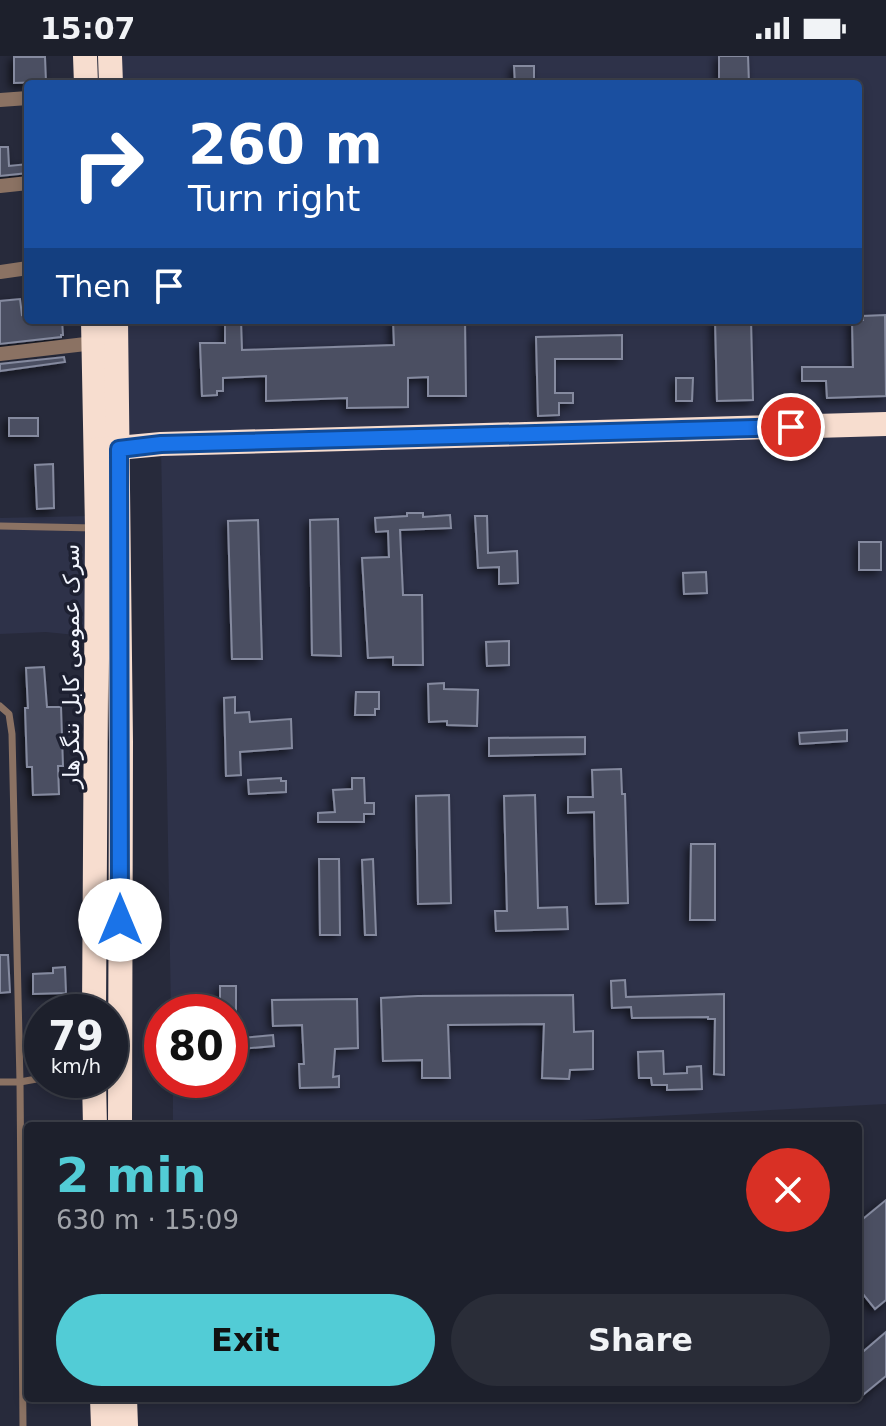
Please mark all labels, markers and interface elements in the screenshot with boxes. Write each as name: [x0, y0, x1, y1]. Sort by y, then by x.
text: 15:07: [40, 11, 136, 46]
text: 260 m: [188, 111, 383, 176]
icon: right: [56, 112, 160, 216]
text: Turn right: [188, 178, 360, 219]
icon: arrive: [147, 264, 191, 308]
text: Then: [56, 269, 131, 304]
pin: [757, 393, 825, 461]
icon: arrive: [769, 405, 813, 449]
street label: سرک عمومی کابل ننگرهار: [59, 544, 84, 789]
position arrow: [78, 878, 162, 962]
speed limit sign: 80: [144, 994, 248, 1098]
text: 79: [48, 1013, 104, 1059]
text: km/h: [51, 1054, 101, 1078]
text: 2 min: [56, 1147, 207, 1203]
button: close: [746, 1148, 830, 1232]
text: 630 m · 15:09: [56, 1205, 239, 1235]
button: Exit: [56, 1294, 435, 1386]
button: Share: [451, 1294, 830, 1386]

